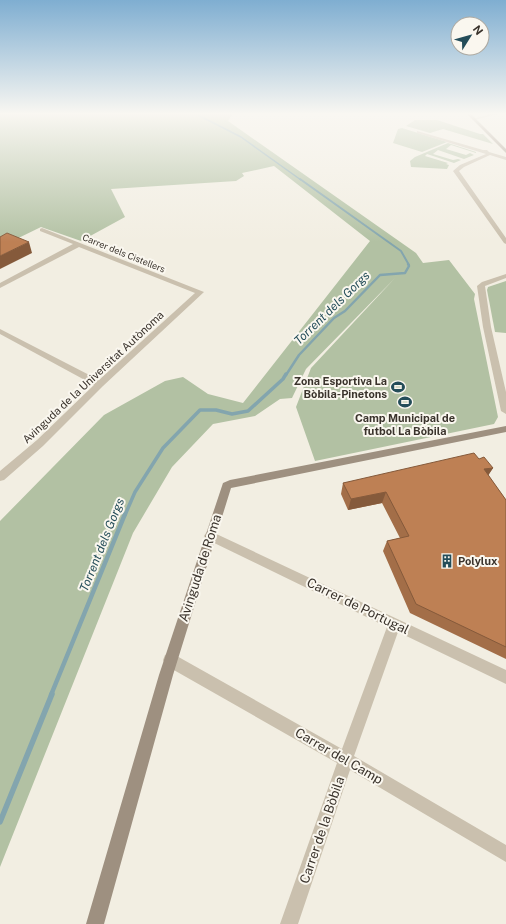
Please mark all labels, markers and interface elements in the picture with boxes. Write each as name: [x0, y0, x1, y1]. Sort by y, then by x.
north arrow: [450, 16, 490, 56]
text: N: [471, 23, 485, 37]
street label: Carrer dels Cistellers: [81, 231, 167, 275]
water label: Torrent dels Gorgs: [291, 268, 373, 348]
street label: Avinguda de la Universitat Autònoma: [20, 308, 166, 446]
place label: Zona Esportiva La Bòbila-Pinetons: [294, 375, 387, 400]
sports icon: Zona Esportiva La Bòbila-Pinetons: [390, 379, 406, 395]
sports icon: Camp Municipal de futbol La Bòbila: [397, 394, 413, 410]
place label: Camp Municipal de futbol La Bòbila: [355, 412, 455, 437]
water label: Torrent dels Gorgs: [77, 496, 127, 594]
street label: Avinguda de Roma: [176, 513, 224, 623]
building icon: Polylux: [439, 553, 455, 569]
place label: Polylux: [458, 555, 498, 567]
street label: Carrer de Portugal: [305, 575, 412, 637]
street label: Carrer del Camp: [292, 725, 386, 787]
street label: Carrer de la Bòbila: [297, 775, 347, 885]

